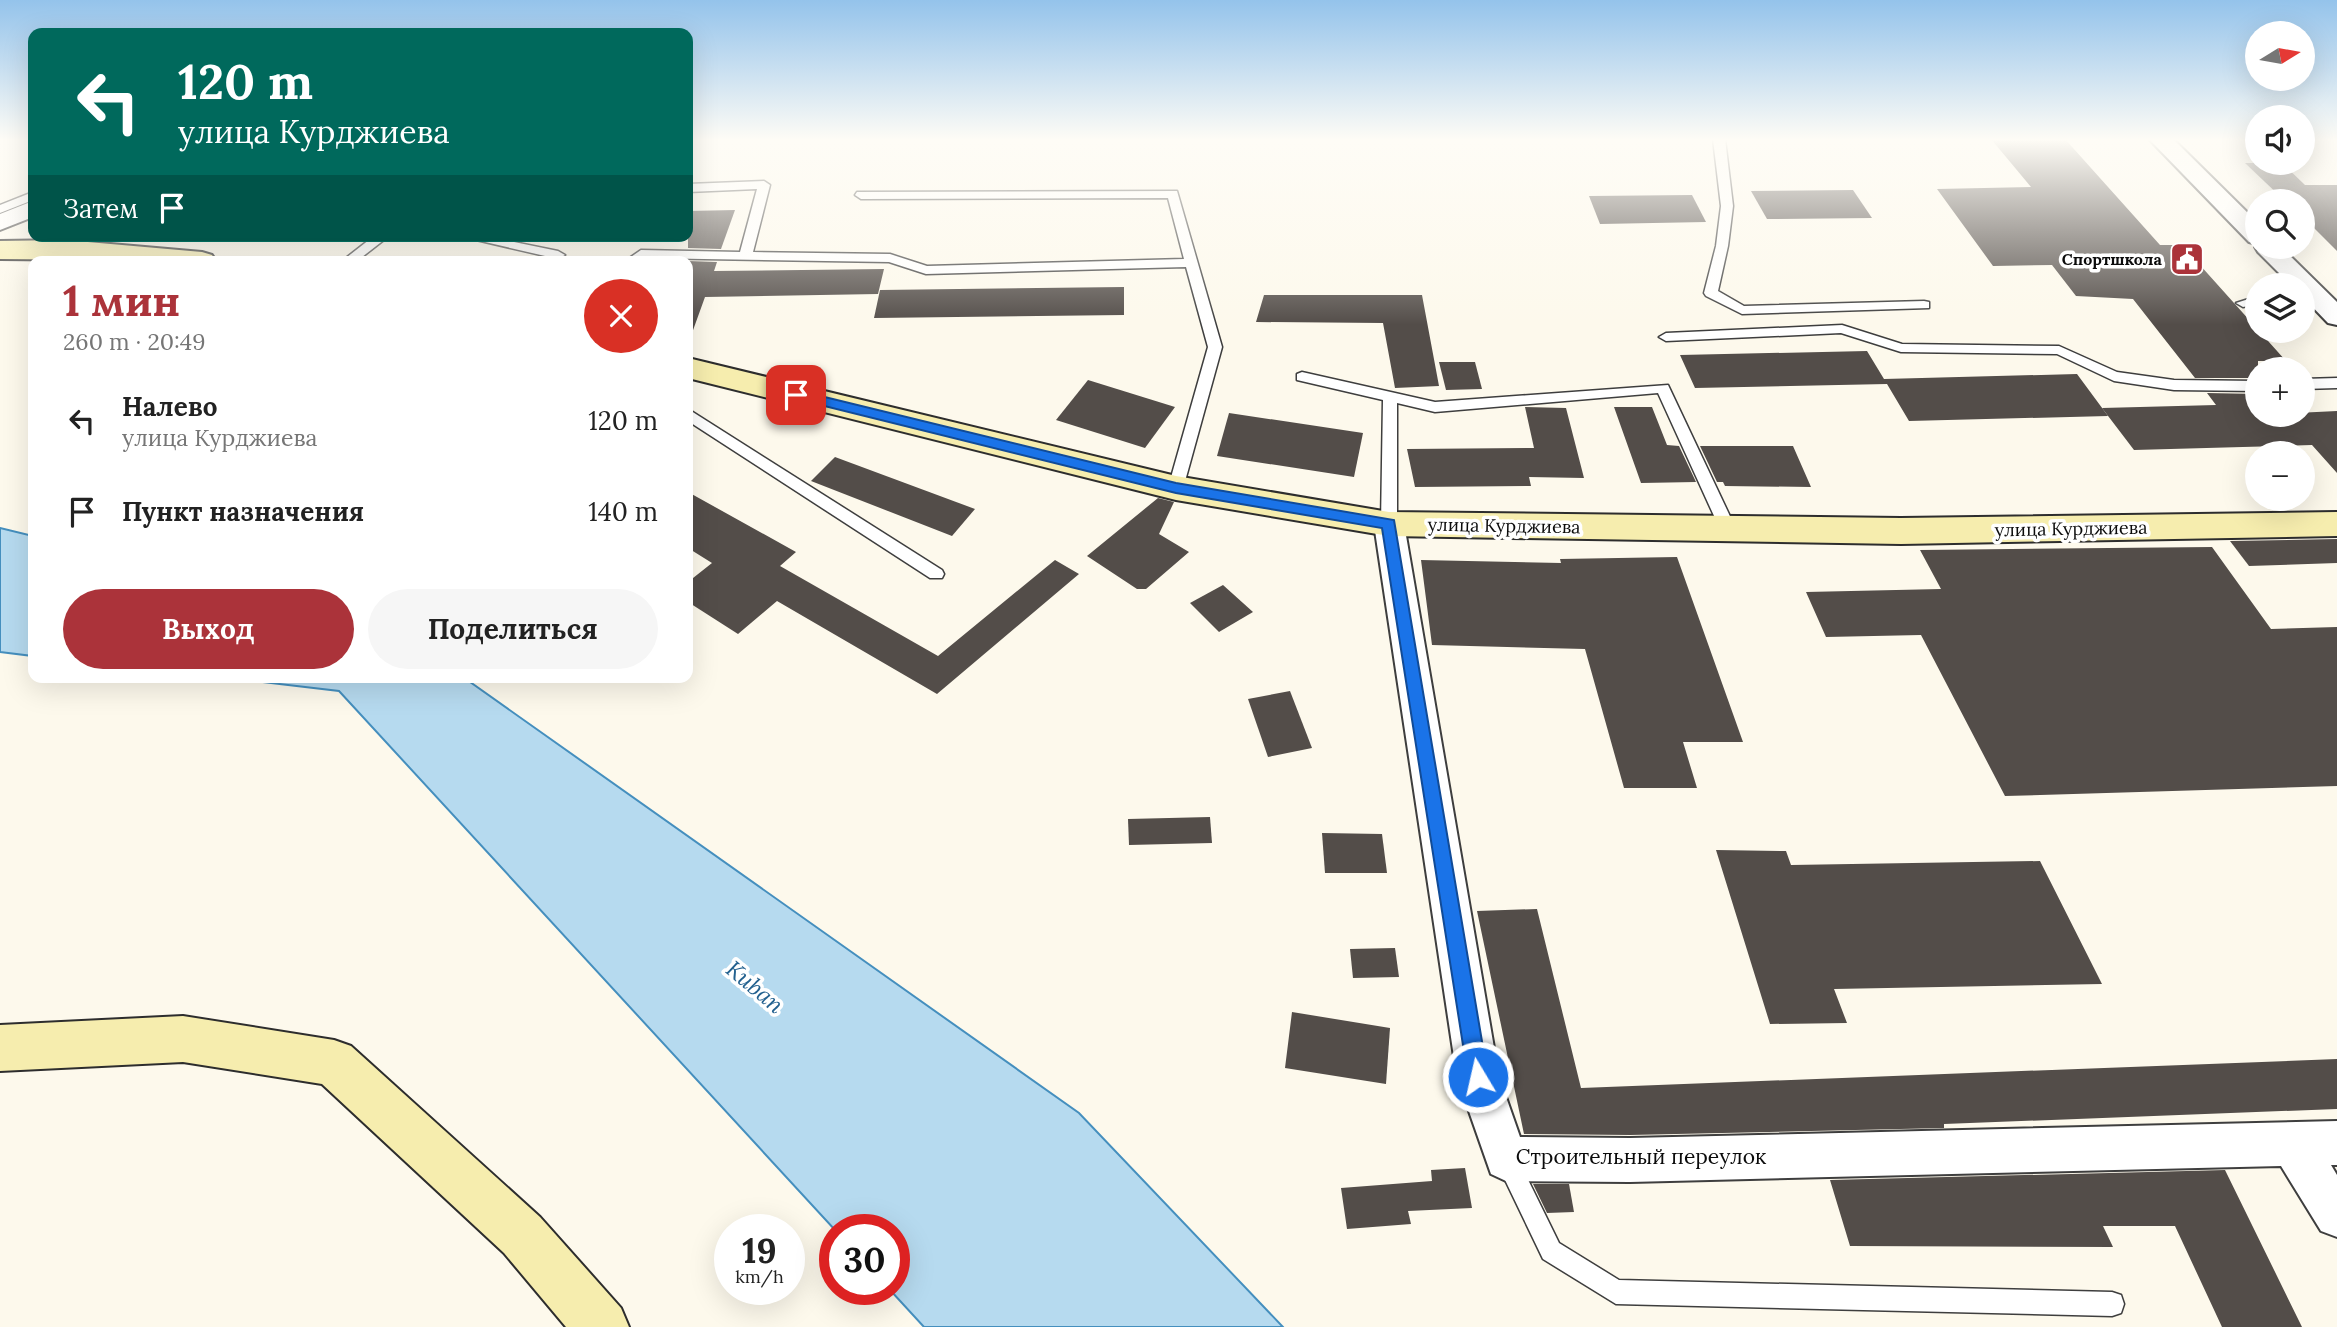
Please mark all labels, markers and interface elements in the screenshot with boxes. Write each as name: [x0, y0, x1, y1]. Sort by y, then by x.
north arrow: [2245, 21, 2315, 91]
map controls: [2245, 21, 2315, 511]
text: 120 m: [178, 50, 313, 112]
icon: left: [63, 56, 154, 147]
button: sound: [2245, 105, 2315, 175]
text: улица Курджиева: [178, 111, 450, 152]
icon: arrive: [153, 189, 191, 227]
button: search: [2245, 189, 2315, 259]
text: Затем: [63, 192, 139, 225]
public building icon: Спортшкола: [2168, 240, 2206, 278]
place label: Спортшкола: [2062, 249, 2163, 269]
button: layers: [2245, 273, 2315, 343]
text: 1 мин: [63, 274, 180, 328]
button: close: [584, 279, 658, 353]
text: 260 m · 20:49: [63, 327, 206, 356]
button: +: [2245, 357, 2315, 427]
pin: [766, 365, 826, 425]
icon: arrive: [777, 376, 815, 414]
text: Налево: [122, 390, 218, 423]
icon: left: [63, 402, 101, 440]
text: 120 m: [588, 404, 658, 437]
text: улица Курджиева: [122, 423, 317, 452]
button: −: [2245, 441, 2315, 511]
icon: arrive: [63, 493, 101, 531]
text: Пункт назначения: [122, 495, 364, 528]
text: 140 m: [588, 495, 658, 528]
street label: улица Курджиева: [1427, 513, 1581, 538]
street label: улица Курджиева: [1994, 516, 2148, 541]
button: Выход: [63, 589, 354, 669]
button: Поделиться: [368, 589, 658, 669]
water label: Kuban: [720, 954, 790, 1019]
position arrow: [1441, 1040, 1515, 1114]
street label: Строительный переулок: [1516, 1143, 1767, 1170]
speed limit sign: 30: [819, 1214, 910, 1305]
text: 19: [742, 1228, 777, 1273]
text: km/h: [735, 1265, 784, 1288]

